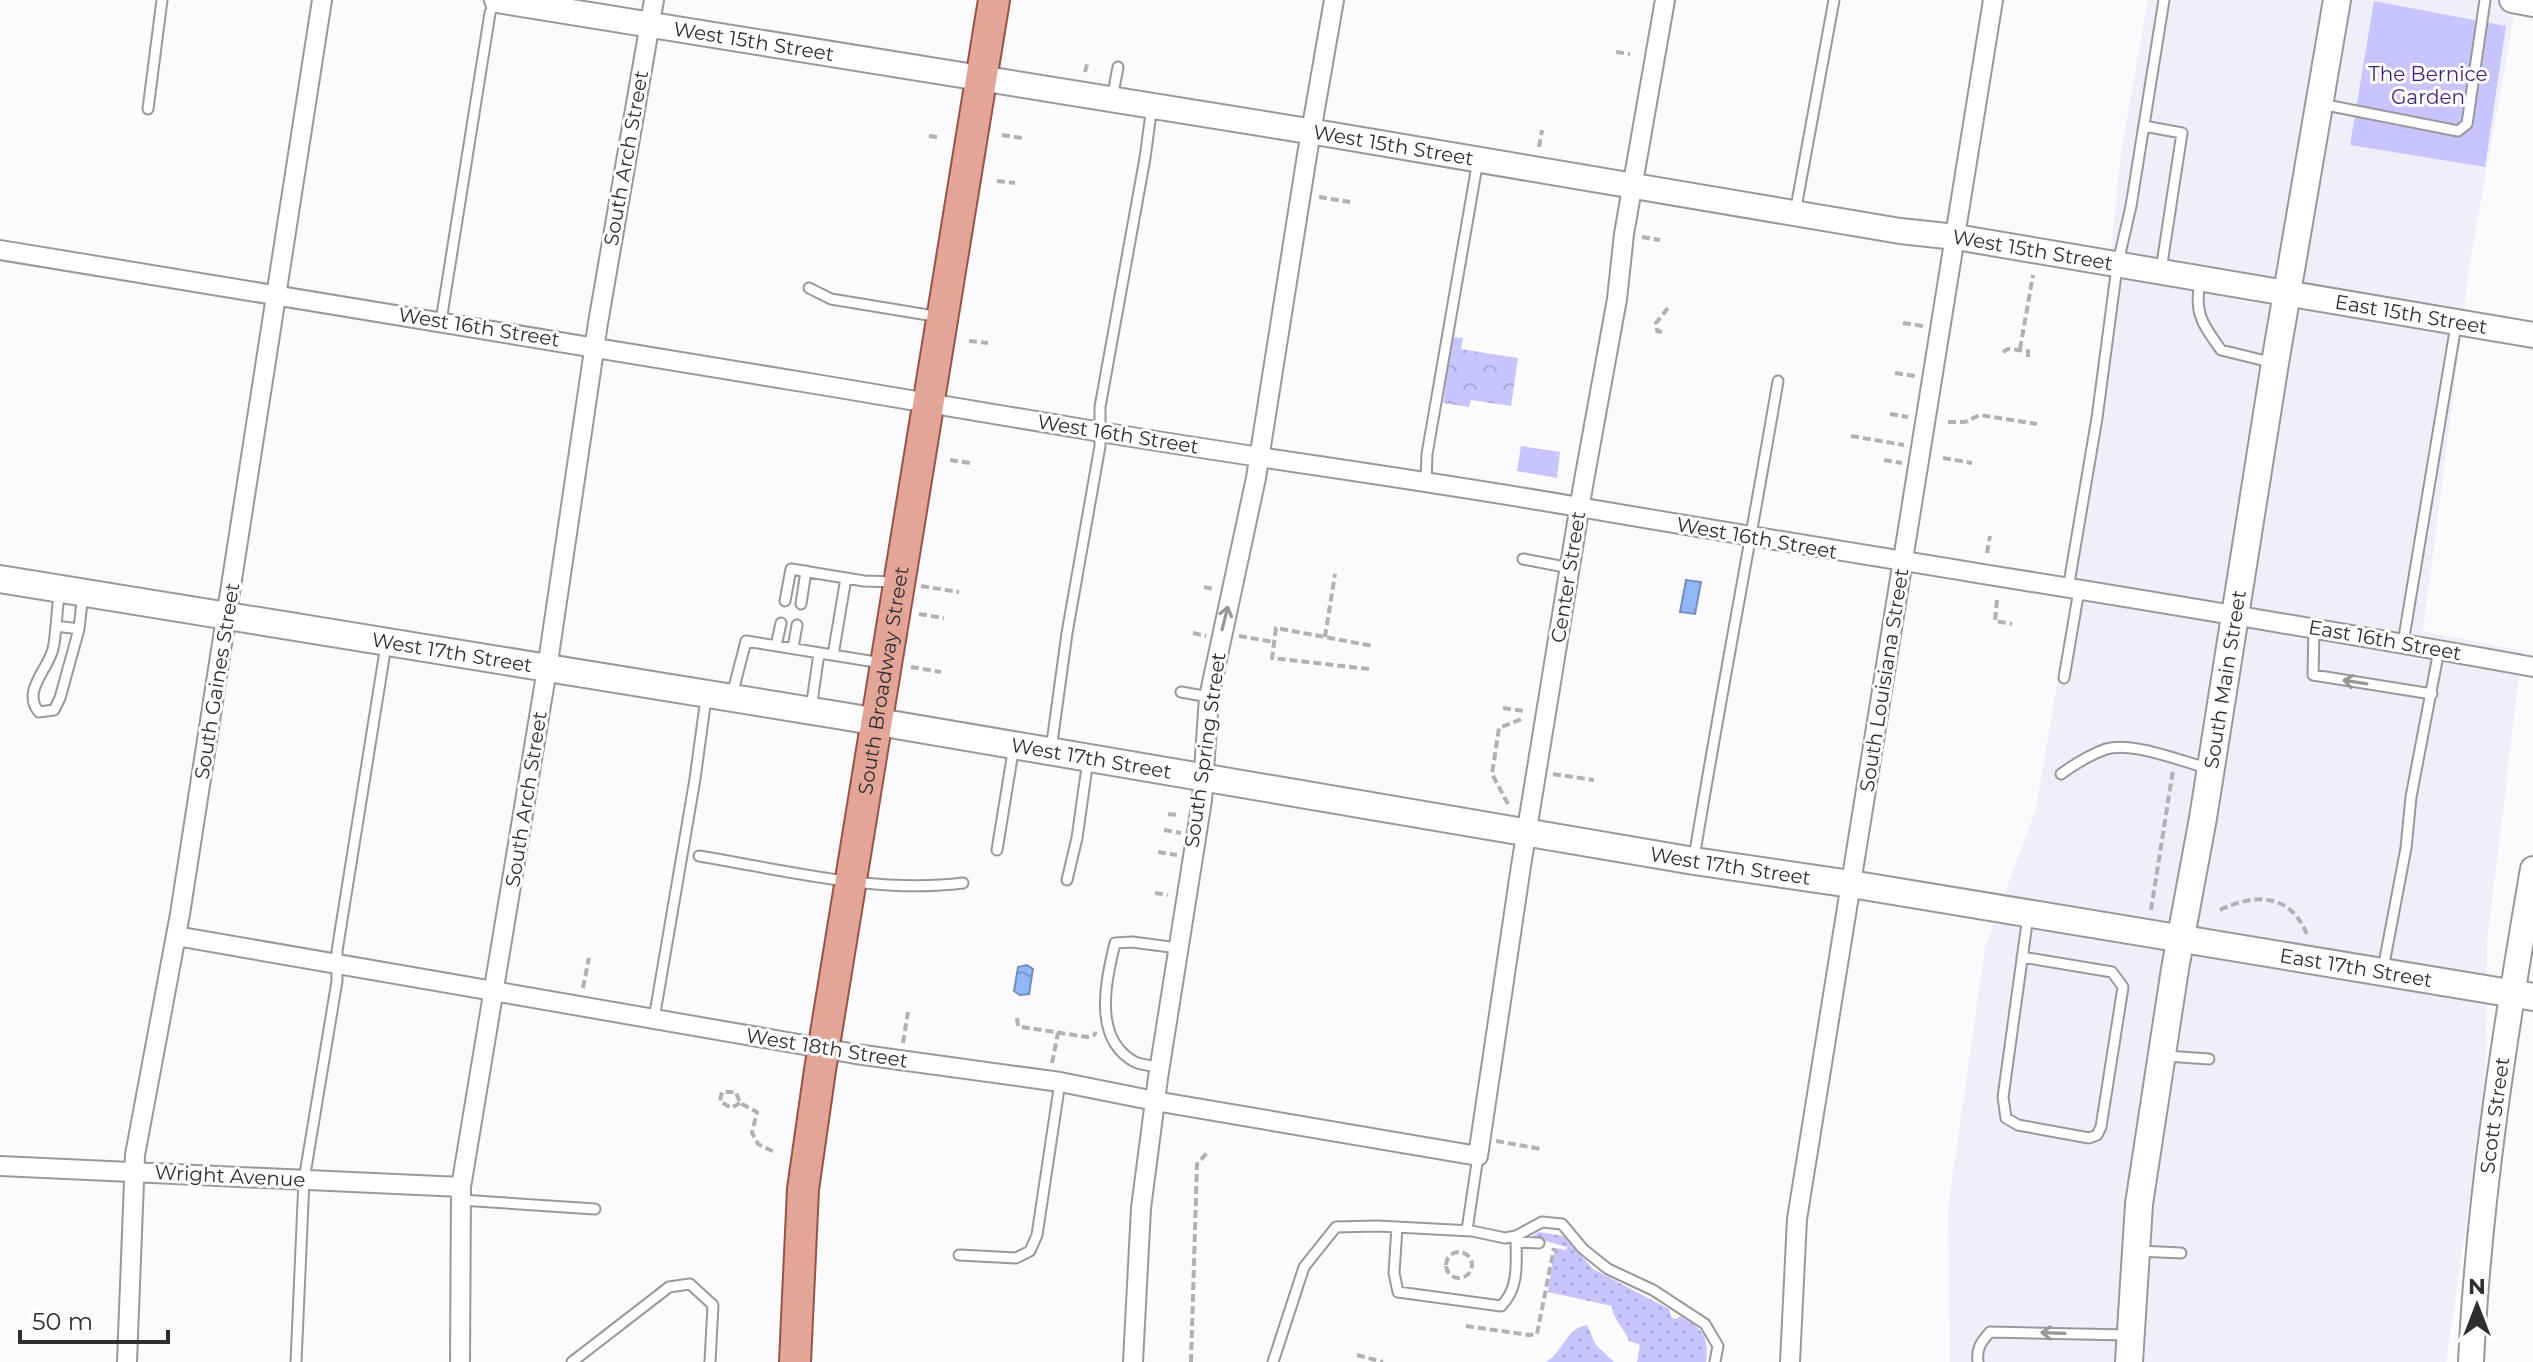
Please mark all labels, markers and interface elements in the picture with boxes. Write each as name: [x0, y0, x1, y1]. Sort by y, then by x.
street label: West 15th Street: [672, 17, 836, 66]
park label: The Bernice Garden: [2368, 62, 2488, 109]
street label: South Arch Street: [599, 68, 653, 248]
street label: West 15th Street: [1311, 120, 1475, 171]
street label: West 15th Street: [1951, 225, 2115, 275]
street label: East 15th Street: [2333, 290, 2489, 339]
street label: West 16th Street: [397, 302, 561, 352]
street label: West 16th Street: [1036, 409, 1200, 459]
street label: Center Street: [1546, 510, 1590, 644]
street label: West 16th Street: [1675, 512, 1839, 564]
street label: South Broadway Street: [853, 564, 914, 797]
street label: South Louisiana Street: [1854, 566, 1914, 794]
street label: South Gaines Street: [190, 581, 244, 781]
street label: South Main Street: [2199, 588, 2251, 771]
one-way arrow: [1218, 605, 1233, 631]
street label: East 16th Street: [2307, 615, 2463, 665]
street label: West 17th Street: [370, 628, 534, 677]
street label: South Spring Street: [1179, 651, 1231, 849]
one-way arrow: [2343, 673, 2368, 688]
street label: South Arch Street: [500, 709, 552, 889]
street label: West 17th Street: [1009, 733, 1173, 784]
street label: West 17th Street: [1648, 842, 1812, 890]
street label: East 17th Street: [2278, 943, 2434, 992]
street label: West 18th Street: [744, 1023, 910, 1073]
street label: Scott Street: [2475, 1055, 2515, 1175]
street label: Wright Avenue: [154, 1160, 306, 1192]
north arrow: [2437, 1266, 2517, 1346]
text: N: [2468, 1273, 2486, 1300]
scale bar: [20, 1294, 168, 1344]
text: 50 m: [32, 1307, 93, 1336]
one-way arrow: [2040, 1325, 2067, 1340]

